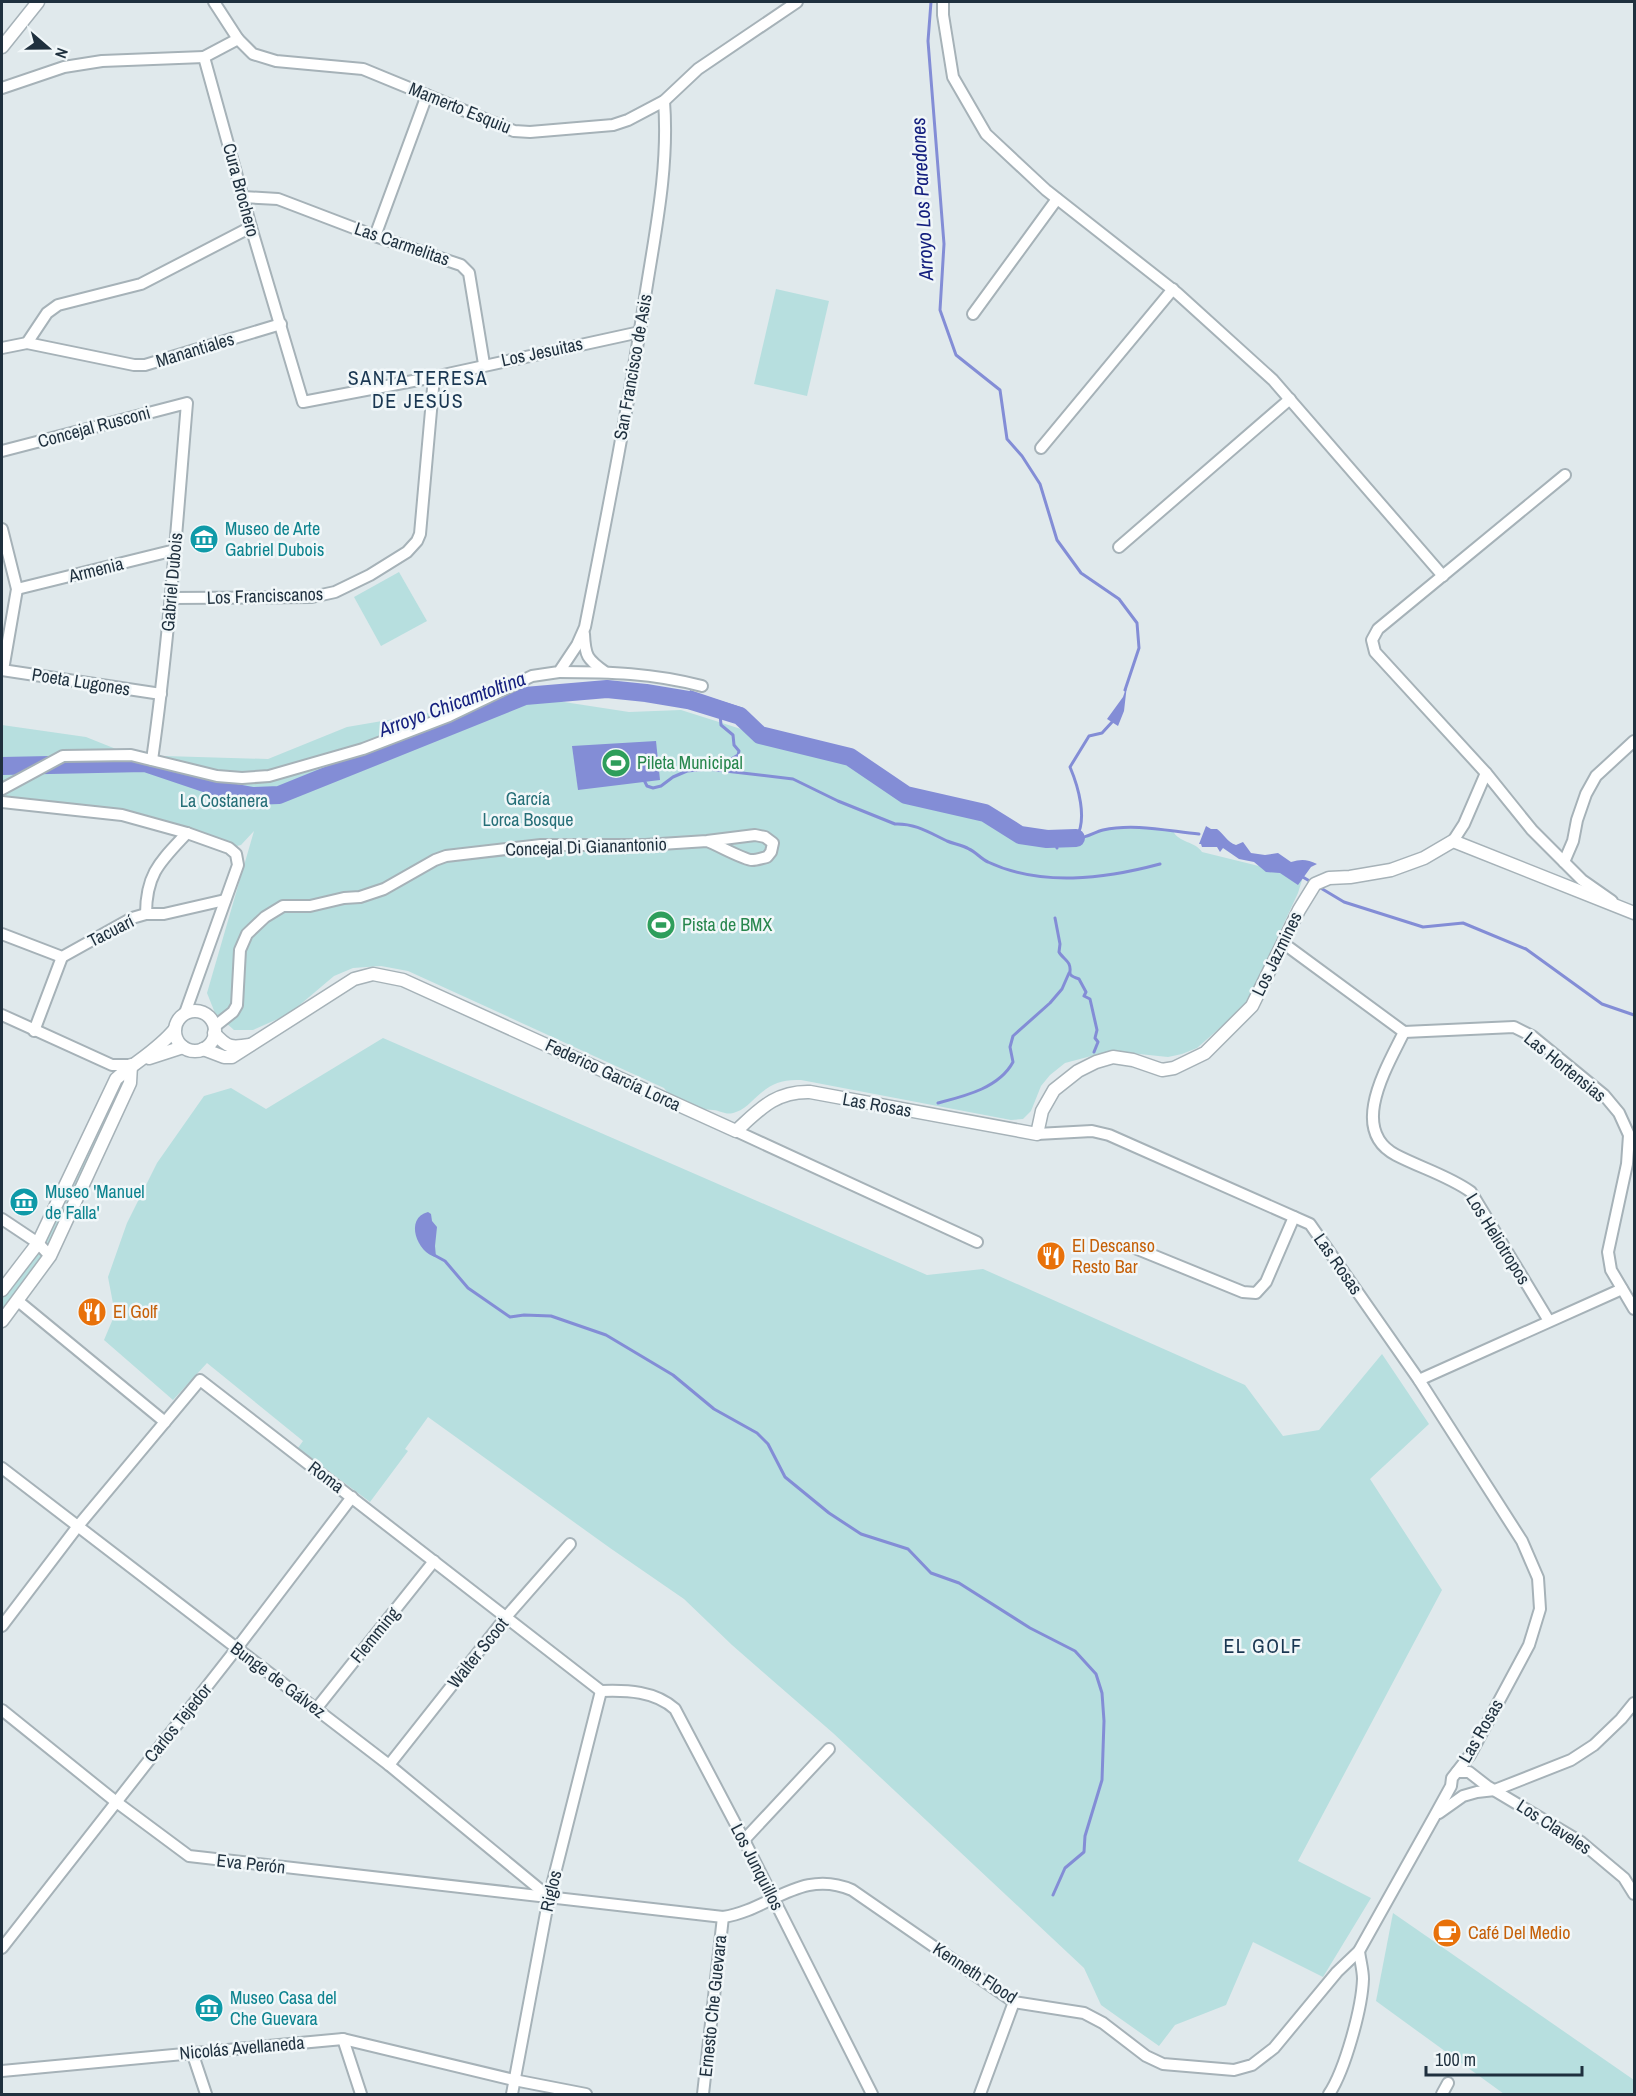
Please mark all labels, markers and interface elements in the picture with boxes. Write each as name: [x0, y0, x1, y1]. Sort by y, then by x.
north arrow: [18, 18, 78, 78]
text: N: [50, 45, 74, 61]
street label: Mamerto Esquiu: [405, 76, 515, 139]
water label: Arroyo Los Paredones: [904, 117, 939, 282]
street label: Cura Brochero: [217, 140, 266, 239]
street label: Las Carmelitas: [351, 216, 453, 272]
street label: San Francisco de Asis: [607, 292, 658, 442]
street label: Manantiales: [153, 326, 237, 373]
street label: Los Jesuitas: [499, 331, 585, 372]
district label: SANTA TERESA DE JESÚS: [348, 364, 488, 414]
street label: Concejal Rusconi: [35, 399, 153, 454]
place label: Museo de Arte Gabriel Dubois: [225, 516, 324, 562]
museum icon: Museo de Arte Gabriel Dubois: [188, 523, 220, 555]
street label: Gabriel Dubois: [155, 531, 188, 632]
street label: Armenia: [65, 551, 126, 589]
street label: Los Franciscanos: [206, 581, 324, 610]
street label: Poeta Lugones: [30, 661, 132, 702]
water label: Arroyo Chicamtoltina: [374, 665, 529, 743]
sports icon: Pileta Municipal: [600, 747, 632, 779]
place label: Pileta Municipal: [637, 750, 743, 775]
park label: García Lorca Bosque: [482, 786, 574, 832]
park label: La Costanera: [180, 788, 268, 813]
street label: Concejal Di Gianantonio: [505, 831, 667, 862]
street label: Los Jazmines: [1245, 907, 1308, 1000]
street label: Tacuarí: [83, 908, 139, 953]
sports icon: Pista de BMX: [645, 909, 677, 941]
place label: Pista de BMX: [682, 912, 772, 937]
street label: Las Hortensias: [1519, 1026, 1612, 1108]
street label: Federico García Lorca: [541, 1032, 685, 1117]
street label: Las Rosas: [841, 1086, 914, 1123]
place label: Museo 'Manuel de Falla': [45, 1179, 145, 1225]
museum icon: Museo 'Manuel de Falla': [8, 1186, 40, 1218]
street label: Los Heliotropos: [1460, 1188, 1536, 1289]
street label: Las Rosas: [1308, 1228, 1369, 1299]
place label: El Descanso Resto Bar: [1072, 1233, 1155, 1279]
restaurant icon: El Descanso Resto Bar: [1035, 1240, 1067, 1272]
restaurant icon: El Golf: [76, 1296, 108, 1328]
place label: El Golf: [113, 1299, 158, 1324]
street label: Roma: [303, 1455, 350, 1498]
street label: Flemming: [344, 1601, 405, 1668]
street label: Walter Scoot: [441, 1612, 514, 1693]
district label: EL GOLF: [1223, 1632, 1303, 1659]
street label: Bunge de Gálvez: [226, 1636, 331, 1724]
street label: Carlos Tejedor: [138, 1678, 217, 1767]
street label: Las Rosas: [1452, 1694, 1509, 1767]
street label: Los Claveles: [1512, 1793, 1597, 1860]
street label: Los Junquillos: [725, 1819, 790, 1914]
street label: Eva Perón: [215, 1847, 287, 1880]
street label: Riglos: [534, 1868, 567, 1914]
cafe icon: Café Del Medio: [1431, 1917, 1463, 1949]
place label: Café Del Medio: [1468, 1920, 1571, 1945]
street label: Ernesto Che Guevara: [693, 1934, 732, 2078]
street label: Kenneth Flood: [928, 1936, 1022, 2009]
place label: Museo Casa del Che Guevara: [230, 1985, 337, 2031]
museum icon: Museo Casa del Che Guevara: [193, 1992, 225, 2024]
street label: Nicolás Avellaneda: [178, 2030, 305, 2065]
scale bar: [1426, 2039, 1582, 2077]
text: 100 m: [1435, 2047, 1476, 2072]

